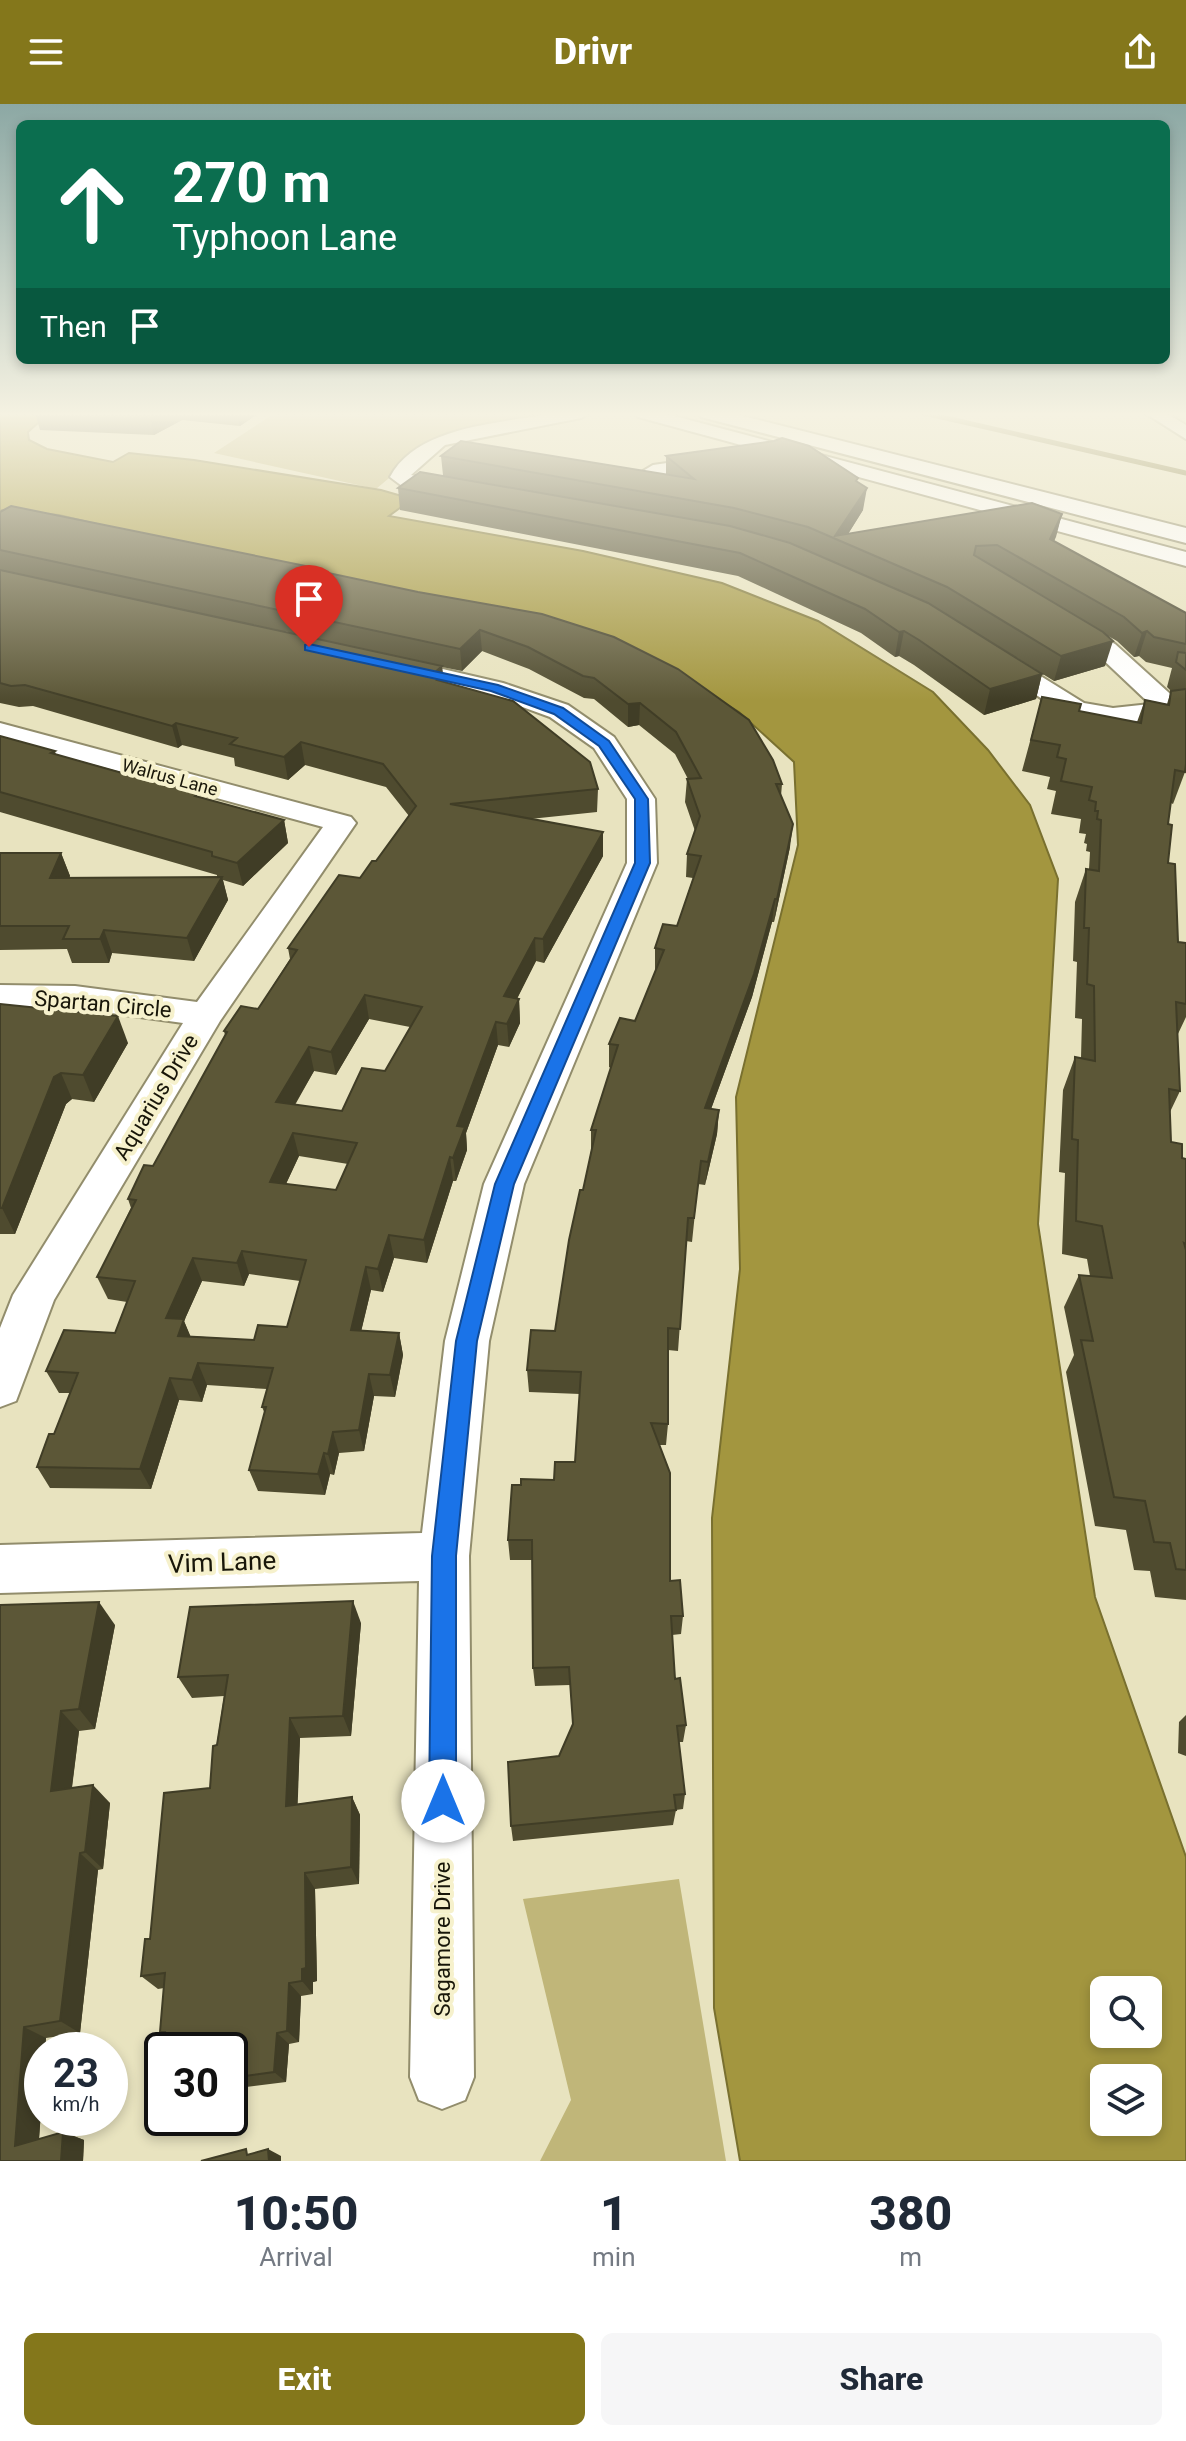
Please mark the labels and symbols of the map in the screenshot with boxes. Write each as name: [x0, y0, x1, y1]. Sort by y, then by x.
pin: [275, 565, 343, 647]
street label: Walrus Lane: [120, 754, 220, 800]
street label: Spartan Circle: [33, 986, 173, 1022]
street label: Aquarius Drive: [109, 1030, 203, 1164]
street label: Vim Lane: [167, 1545, 277, 1579]
position arrow: [401, 1759, 485, 1843]
street label: Sagamore Drive: [430, 1862, 455, 2017]
speed limit sign: 30: [144, 2032, 248, 2136]

